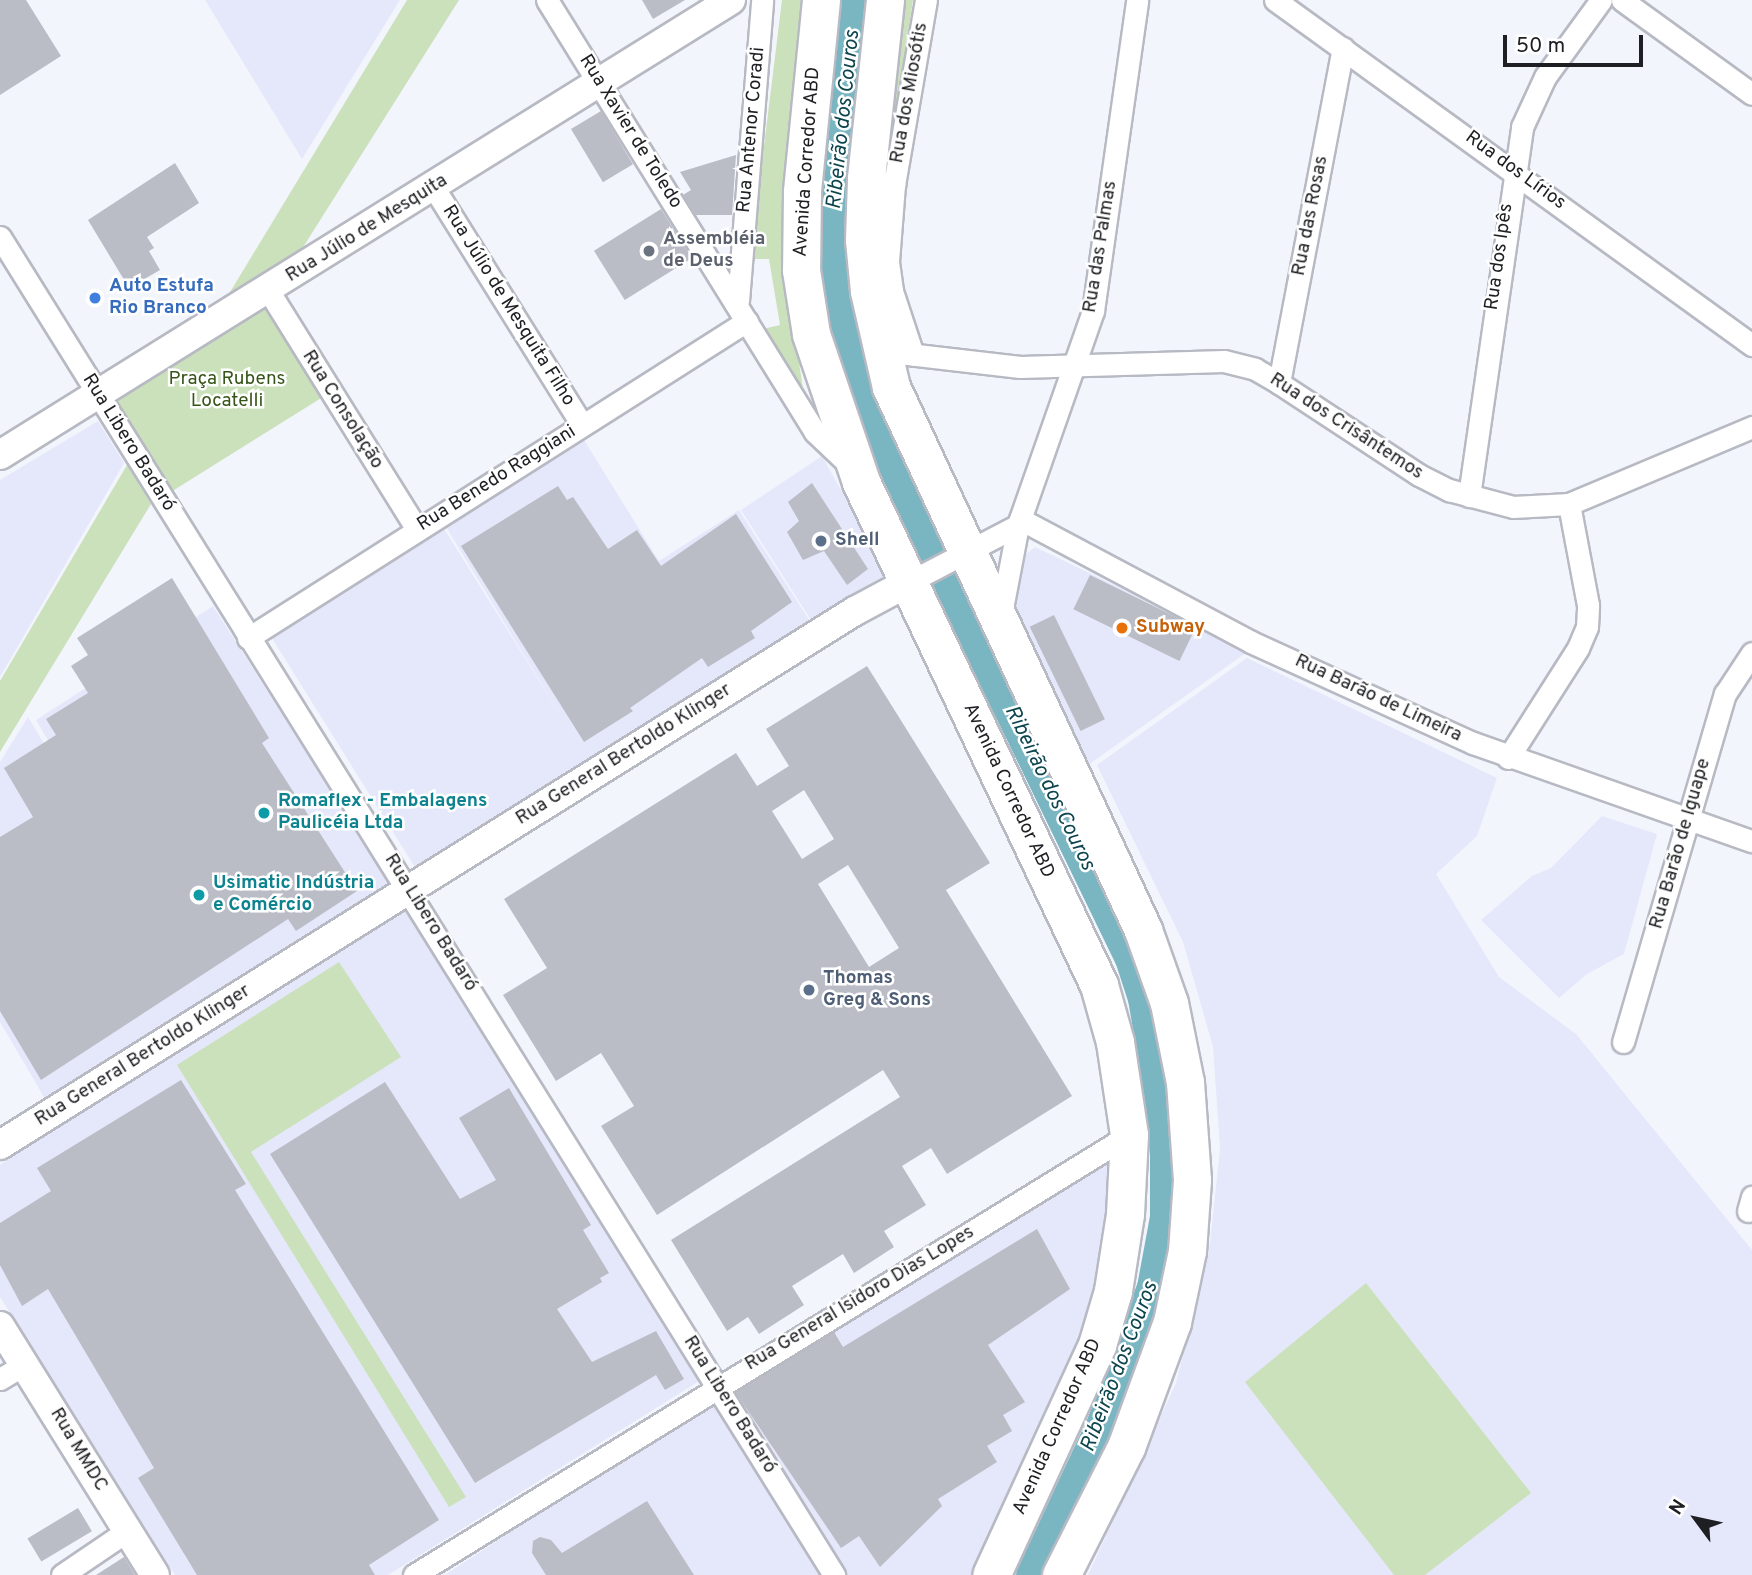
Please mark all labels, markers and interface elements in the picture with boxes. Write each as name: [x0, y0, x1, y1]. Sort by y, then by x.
street label: Rua dos Miosótis: [886, 21, 934, 165]
scale bar: [1507, 21, 1647, 65]
water label: Ribeirão dos Couros: [822, 29, 866, 211]
text: 50 m: [1516, 33, 1565, 60]
street label: Rua Antenor Coradi: [733, 46, 771, 214]
street label: Rua Xavier de Toledo: [573, 51, 687, 213]
street label: Avenida Corredor ABD: [790, 66, 826, 258]
street label: Rua dos Lírios: [1460, 127, 1570, 215]
street label: Rua das Rosas: [1288, 154, 1334, 278]
street label: Rua Júlio de Mesquita: [282, 170, 452, 288]
street label: Rua das Palmas: [1079, 179, 1123, 315]
street label: Rua Júlio de Mesquita Filho: [437, 201, 579, 411]
street label: Rua dos Ipês: [1481, 202, 1519, 312]
place label: Assembléia de Deus: [663, 229, 765, 273]
marker: Assembléia de Deus: [641, 243, 657, 259]
place label: Auto Estufa Rio Branco: [109, 276, 214, 320]
marker: Auto Estufa Rio Branco: [87, 290, 103, 306]
street label: Rua Consolação: [296, 346, 388, 474]
park label: Praça Rubens Locatelli: [168, 369, 286, 413]
street label: Rua dos Crisântemos: [1265, 369, 1427, 485]
street label: Rua Libero Badaró: [77, 370, 179, 516]
street label: Rua Benedo Raggiani: [414, 421, 580, 537]
place label: Shell: [835, 530, 880, 552]
marker: Shell: [813, 533, 829, 549]
place label: Subway: [1136, 617, 1205, 639]
marker: Subway: [1114, 620, 1130, 636]
street label: Rua Barão de Limeira: [1291, 650, 1465, 748]
street label: Rua General Bertoldo Klinger: [512, 679, 736, 831]
street label: Avenida Corredor ABD: [957, 700, 1059, 882]
water label: Ribeirão dos Couros: [998, 701, 1100, 875]
street label: Rua Barão de Iguape: [1646, 756, 1716, 932]
place label: Romaflex - Embalagens Paulicéia Ltda: [278, 791, 487, 835]
marker: Romaflex - Embalagens Paulicéia Ltda: [256, 805, 272, 821]
street label: Rua Libero Badaró: [379, 850, 481, 996]
place label: Usimatic Indústria e Comércio: [213, 873, 374, 917]
marker: Usimatic Indústria e Comércio: [191, 887, 207, 903]
place label: Thomas Greg & Sons: [823, 968, 931, 1012]
street label: Rua General Bertoldo Klinger: [31, 980, 255, 1132]
marker: Thomas Greg & Sons: [801, 982, 817, 998]
street label: Rua General Isidoro Dias Lopes: [741, 1221, 979, 1377]
water label: Ribeirão dos Couros: [1076, 1278, 1164, 1456]
street label: Rua Libero Badaró: [678, 1332, 780, 1478]
street label: Avenida Corredor ABD: [1009, 1335, 1107, 1519]
street label: Rua MMDC: [44, 1404, 112, 1496]
north arrow: [1661, 1484, 1731, 1554]
text: N: [1665, 1495, 1692, 1520]

